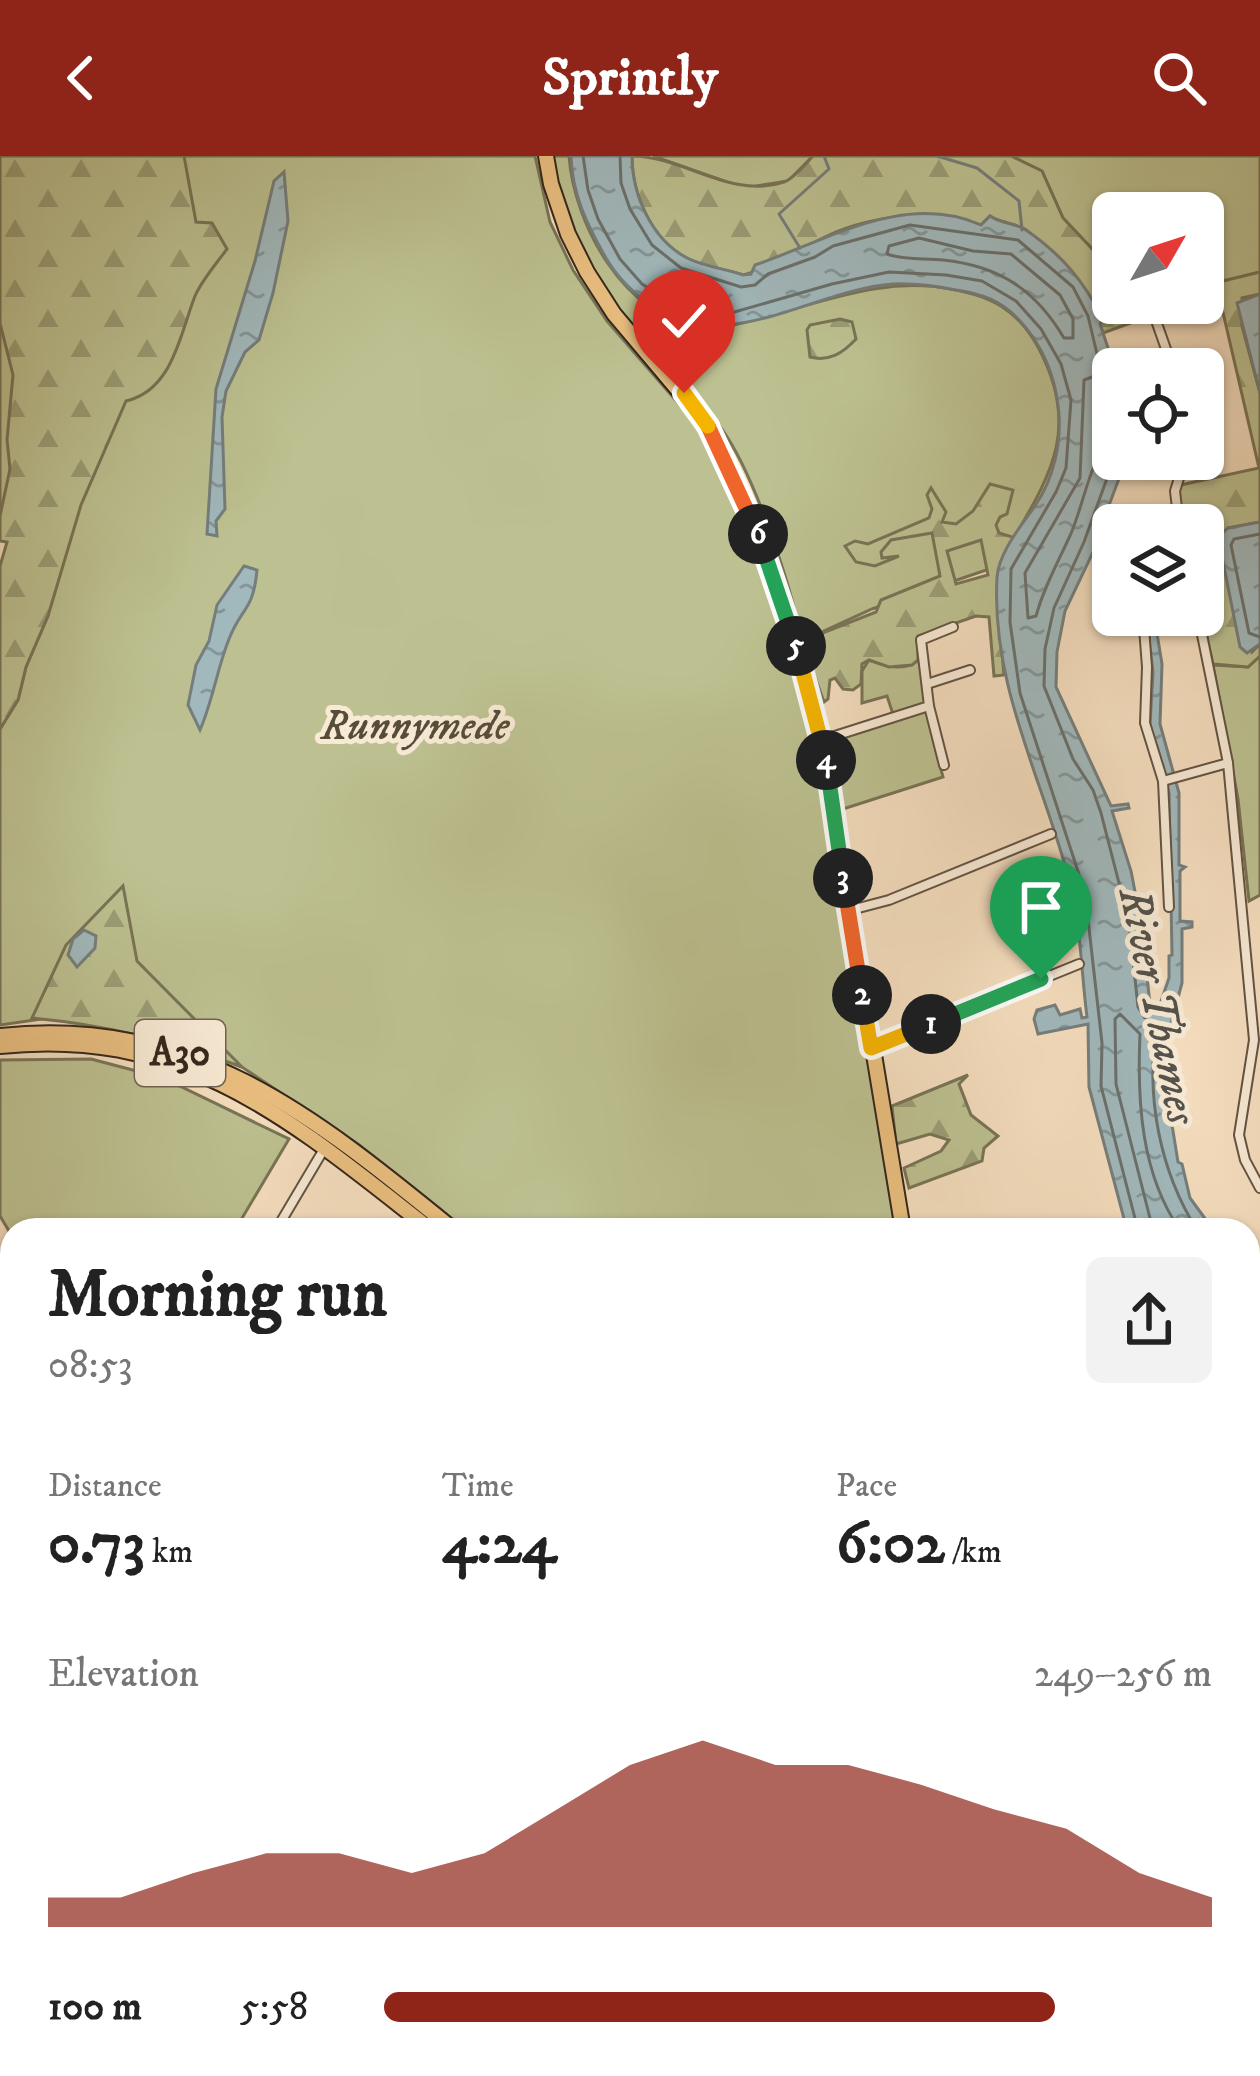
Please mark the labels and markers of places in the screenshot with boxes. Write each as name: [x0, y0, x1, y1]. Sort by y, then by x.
pin: [633, 270, 735, 393]
pin: 6: [728, 504, 788, 564]
pin: 5: [766, 616, 826, 676]
pin: 4: [796, 730, 856, 790]
pin: 3: [813, 848, 873, 908]
pin: [990, 856, 1092, 979]
pin: 2: [832, 965, 892, 1025]
pin: 1: [901, 994, 961, 1054]

